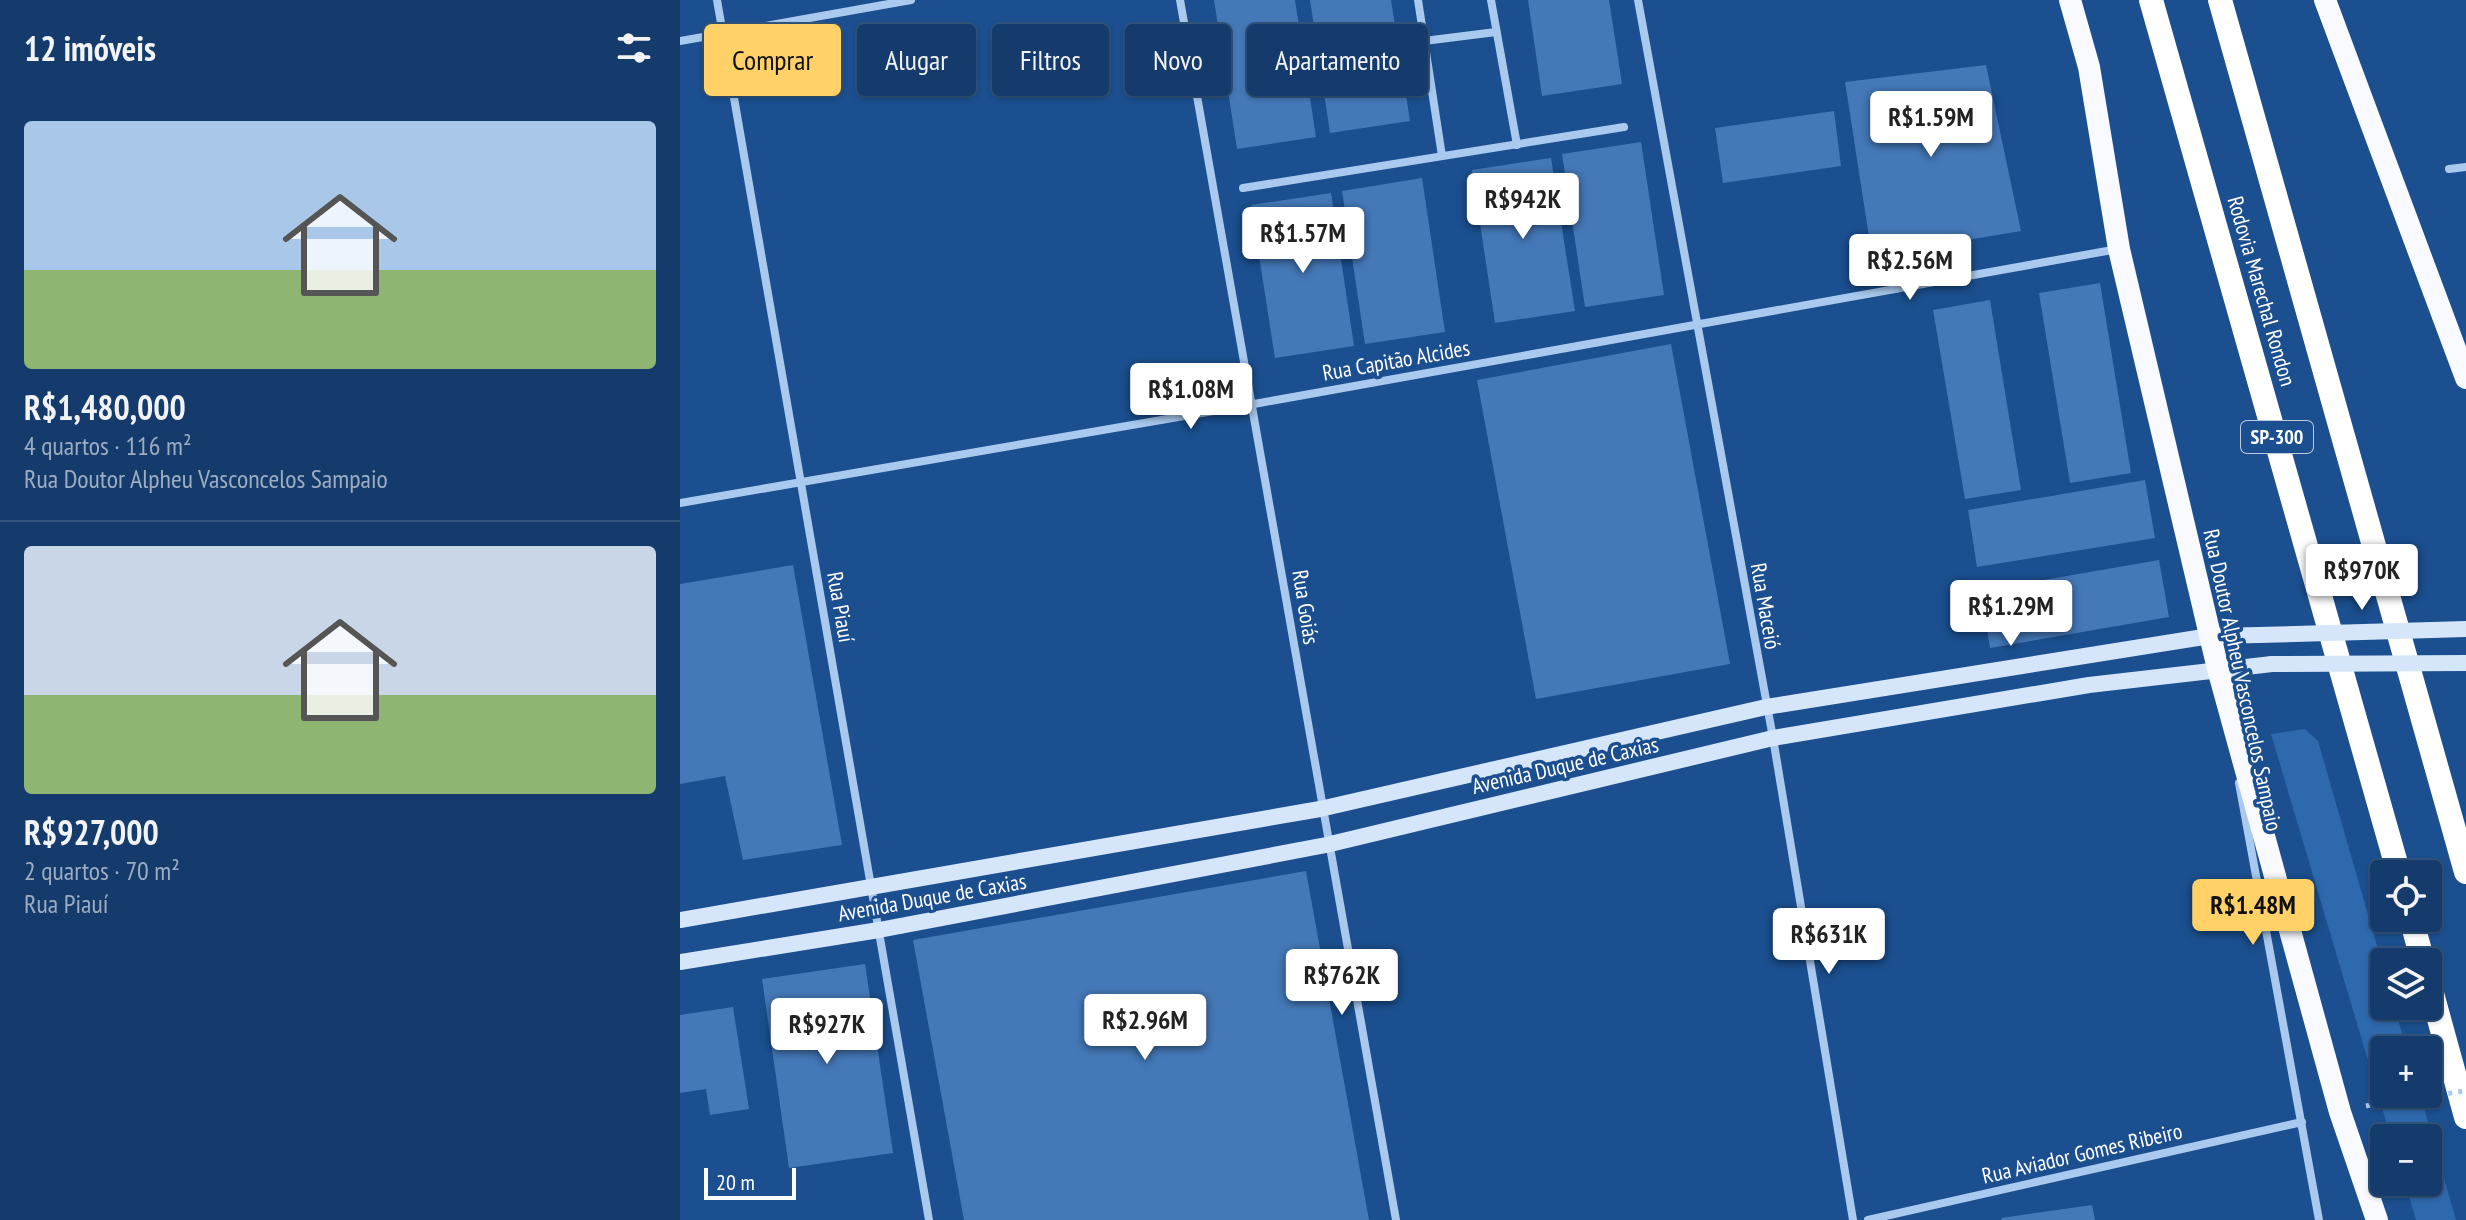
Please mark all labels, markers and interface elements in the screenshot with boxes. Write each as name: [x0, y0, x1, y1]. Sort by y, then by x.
chip: Comprar: [704, 24, 841, 96]
chip: Alugar: [857, 24, 976, 96]
chip: Filtros: [992, 24, 1109, 96]
chip: Novo: [1125, 24, 1231, 96]
chip: Apartamento: [1247, 24, 1428, 96]
text: 12 imóveis: [24, 26, 156, 70]
icon: filters: [612, 26, 656, 70]
pin: R$1.59M: [1857, 91, 2005, 159]
text: R$1.59M: [1888, 100, 1974, 133]
icon: home: [268, 173, 412, 317]
pin: R$942K: [1458, 173, 1588, 241]
text: R$942K: [1485, 182, 1561, 215]
street label: Rodovia Marechal Rondon: [2222, 193, 2302, 389]
pin: R$1.57M: [1229, 207, 1377, 275]
text: R$1.57M: [1260, 216, 1346, 249]
pin: R$2.56M: [1836, 234, 1984, 302]
text: R$2.56M: [1867, 243, 1953, 276]
street label: Rua Capitão Alcides: [1320, 333, 1472, 387]
pin: R$1.08M: [1117, 363, 1265, 431]
text: R$1.08M: [1148, 372, 1234, 405]
text: R$1,480,000: [24, 385, 186, 429]
road number: SP-300: [2241, 421, 2313, 453]
text: 4 quartos · 116 m²: [24, 429, 192, 462]
text: Rua Doutor Alpheu Vasconcelos Sampaio: [24, 462, 388, 495]
street label: Rua Doutor Alpheu Vasconcelos Sampaio: [2197, 527, 2289, 833]
pin: R$970K: [2297, 544, 2427, 612]
text: R$970K: [2324, 553, 2400, 586]
street label: Rua Maceió: [1745, 561, 1787, 651]
street label: Rua Goiás: [1286, 568, 1326, 646]
street label: Rua Piauí: [821, 569, 861, 645]
pin: R$1.29M: [1937, 580, 2085, 648]
text: R$1.29M: [1968, 589, 2054, 622]
icon: home: [268, 598, 412, 742]
street label: Avenida Duque de Caxias: [1469, 730, 1661, 800]
text: R$927,000: [24, 810, 159, 854]
text: 2 quartos · 70 m²: [24, 854, 180, 887]
map controls: [2370, 860, 2442, 1196]
button: locate: [2370, 860, 2442, 932]
street label: Avenida Duque de Caxias: [836, 867, 1028, 927]
pin: R$1.48M: [2179, 879, 2327, 947]
text: Rua Piauí: [24, 887, 108, 920]
text: R$1.48M: [2210, 888, 2296, 921]
pin: R$631K: [1764, 908, 1894, 976]
text: R$631K: [1791, 917, 1867, 950]
button: layers: [2370, 948, 2442, 1020]
pin: R$762K: [1277, 949, 1407, 1017]
text: R$762K: [1304, 958, 1380, 991]
pin: R$2.96M: [1071, 994, 1219, 1062]
pin: R$927K: [762, 998, 892, 1066]
text: R$2.96M: [1102, 1003, 1188, 1036]
text: R$927K: [789, 1007, 865, 1040]
button: +: [2370, 1036, 2442, 1108]
street label: Rua Aviador Gomes Ribeiro: [1979, 1116, 2185, 1190]
button: −: [2370, 1124, 2442, 1196]
scale bar: [704, 1164, 796, 1200]
text: 20 m: [716, 1168, 755, 1196]

